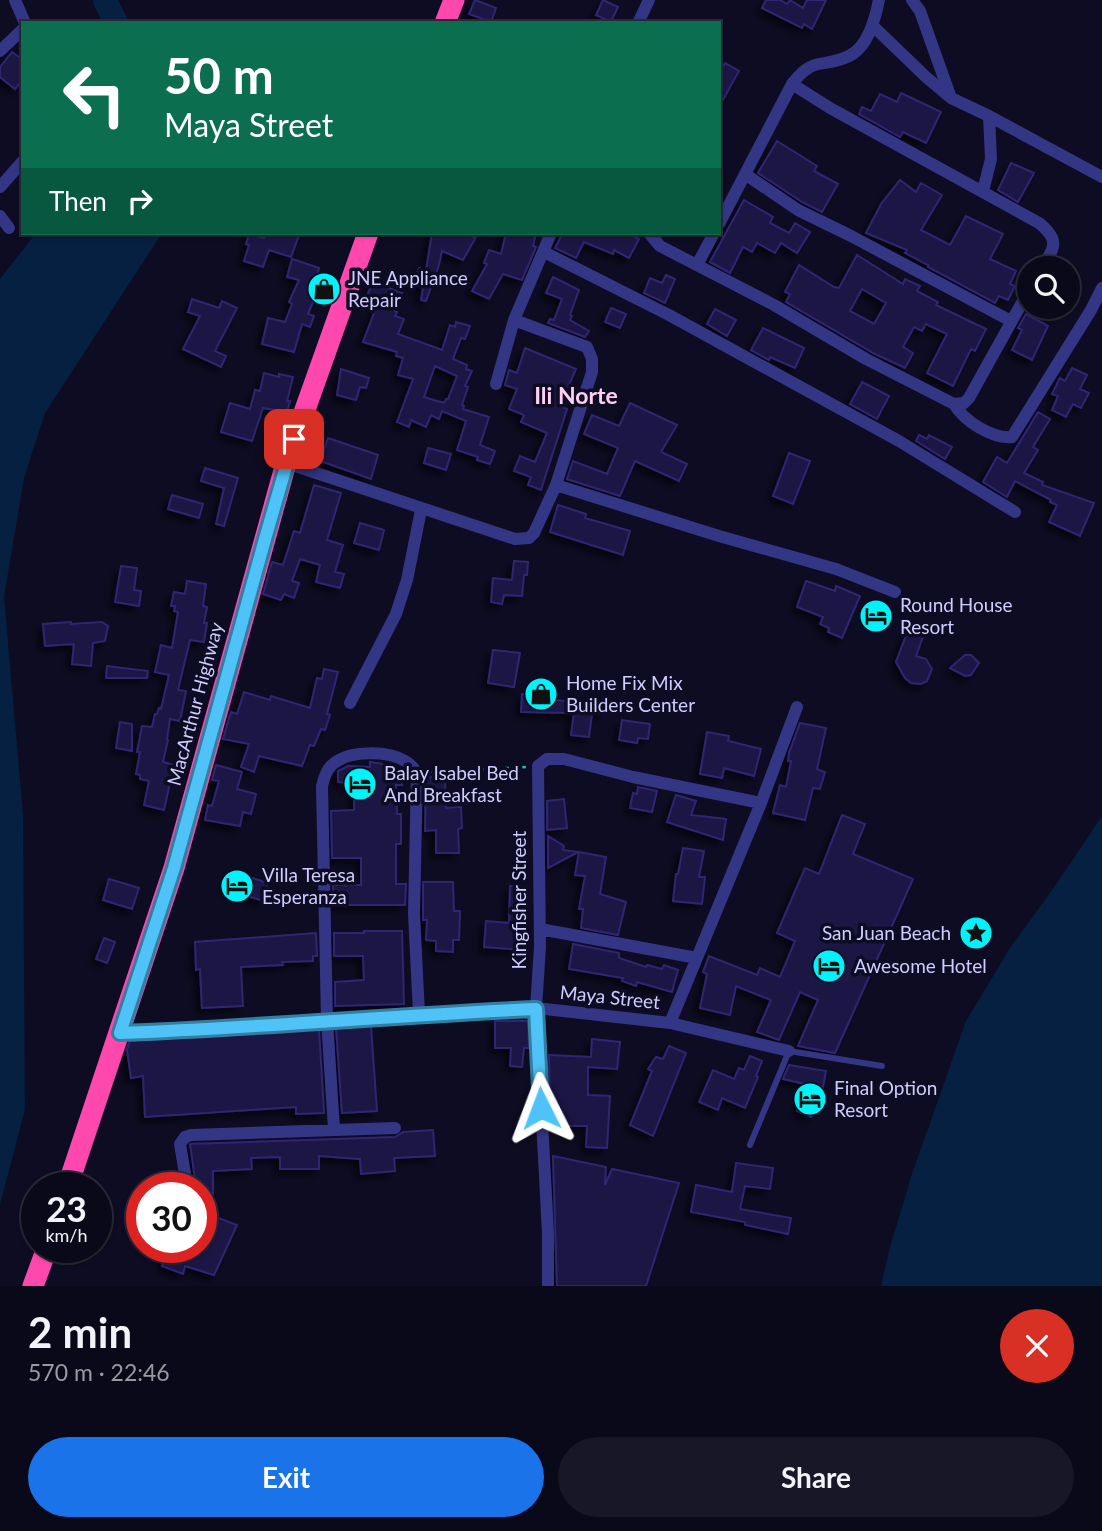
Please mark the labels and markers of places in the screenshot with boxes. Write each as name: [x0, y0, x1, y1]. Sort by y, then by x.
place label: JNE Appliance Repair: [348, 266, 468, 311]
shop icon: JNE Appliance Repair: [305, 270, 343, 308]
pin: [264, 409, 324, 469]
place label: Round House Resort: [900, 593, 1013, 638]
hotel icon: Round House Resort: [857, 597, 895, 635]
place label: Home Fix Mix Builders Center: [566, 671, 695, 716]
shop icon: Home Fix Mix Builders Center: [522, 675, 560, 713]
place label: Balay Isabel Bed And Breakfast: [384, 761, 519, 806]
hotel icon: Balay Isabel Bed And Breakfast: [341, 765, 379, 803]
place label: Villa Teresa Esperanza: [262, 863, 355, 908]
hotel icon: Villa Teresa Esperanza: [218, 867, 256, 905]
place icon: San Juan Beach: [957, 914, 995, 952]
place label: San Juan Beach: [822, 921, 951, 944]
hotel icon: Awesome Hotel: [810, 947, 848, 985]
place label: Awesome Hotel: [854, 954, 987, 977]
place label: Final Option Resort: [834, 1076, 937, 1121]
hotel icon: Final Option Resort: [791, 1080, 829, 1118]

